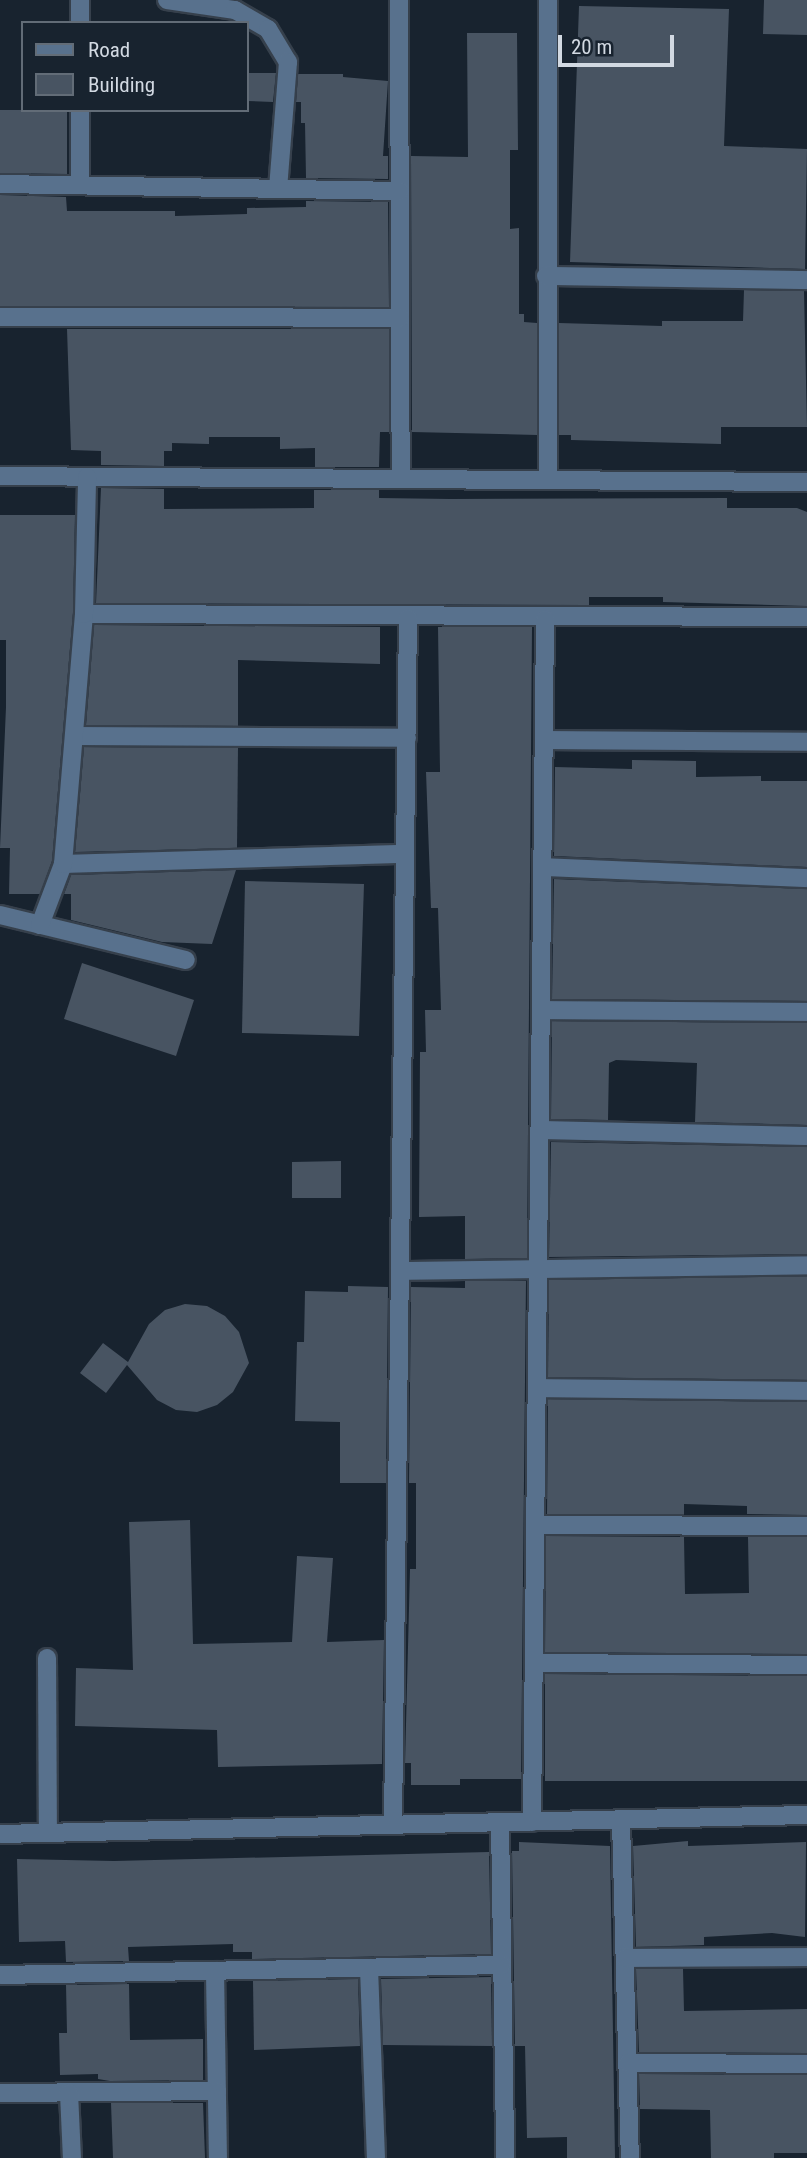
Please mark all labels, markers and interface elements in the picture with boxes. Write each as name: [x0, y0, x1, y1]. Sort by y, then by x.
legend: [21, 21, 248, 112]
scale bar: [562, 21, 678, 65]
text: 20 m: [571, 35, 612, 59]
text: Road: [88, 38, 130, 62]
text: Building: [88, 73, 155, 97]

